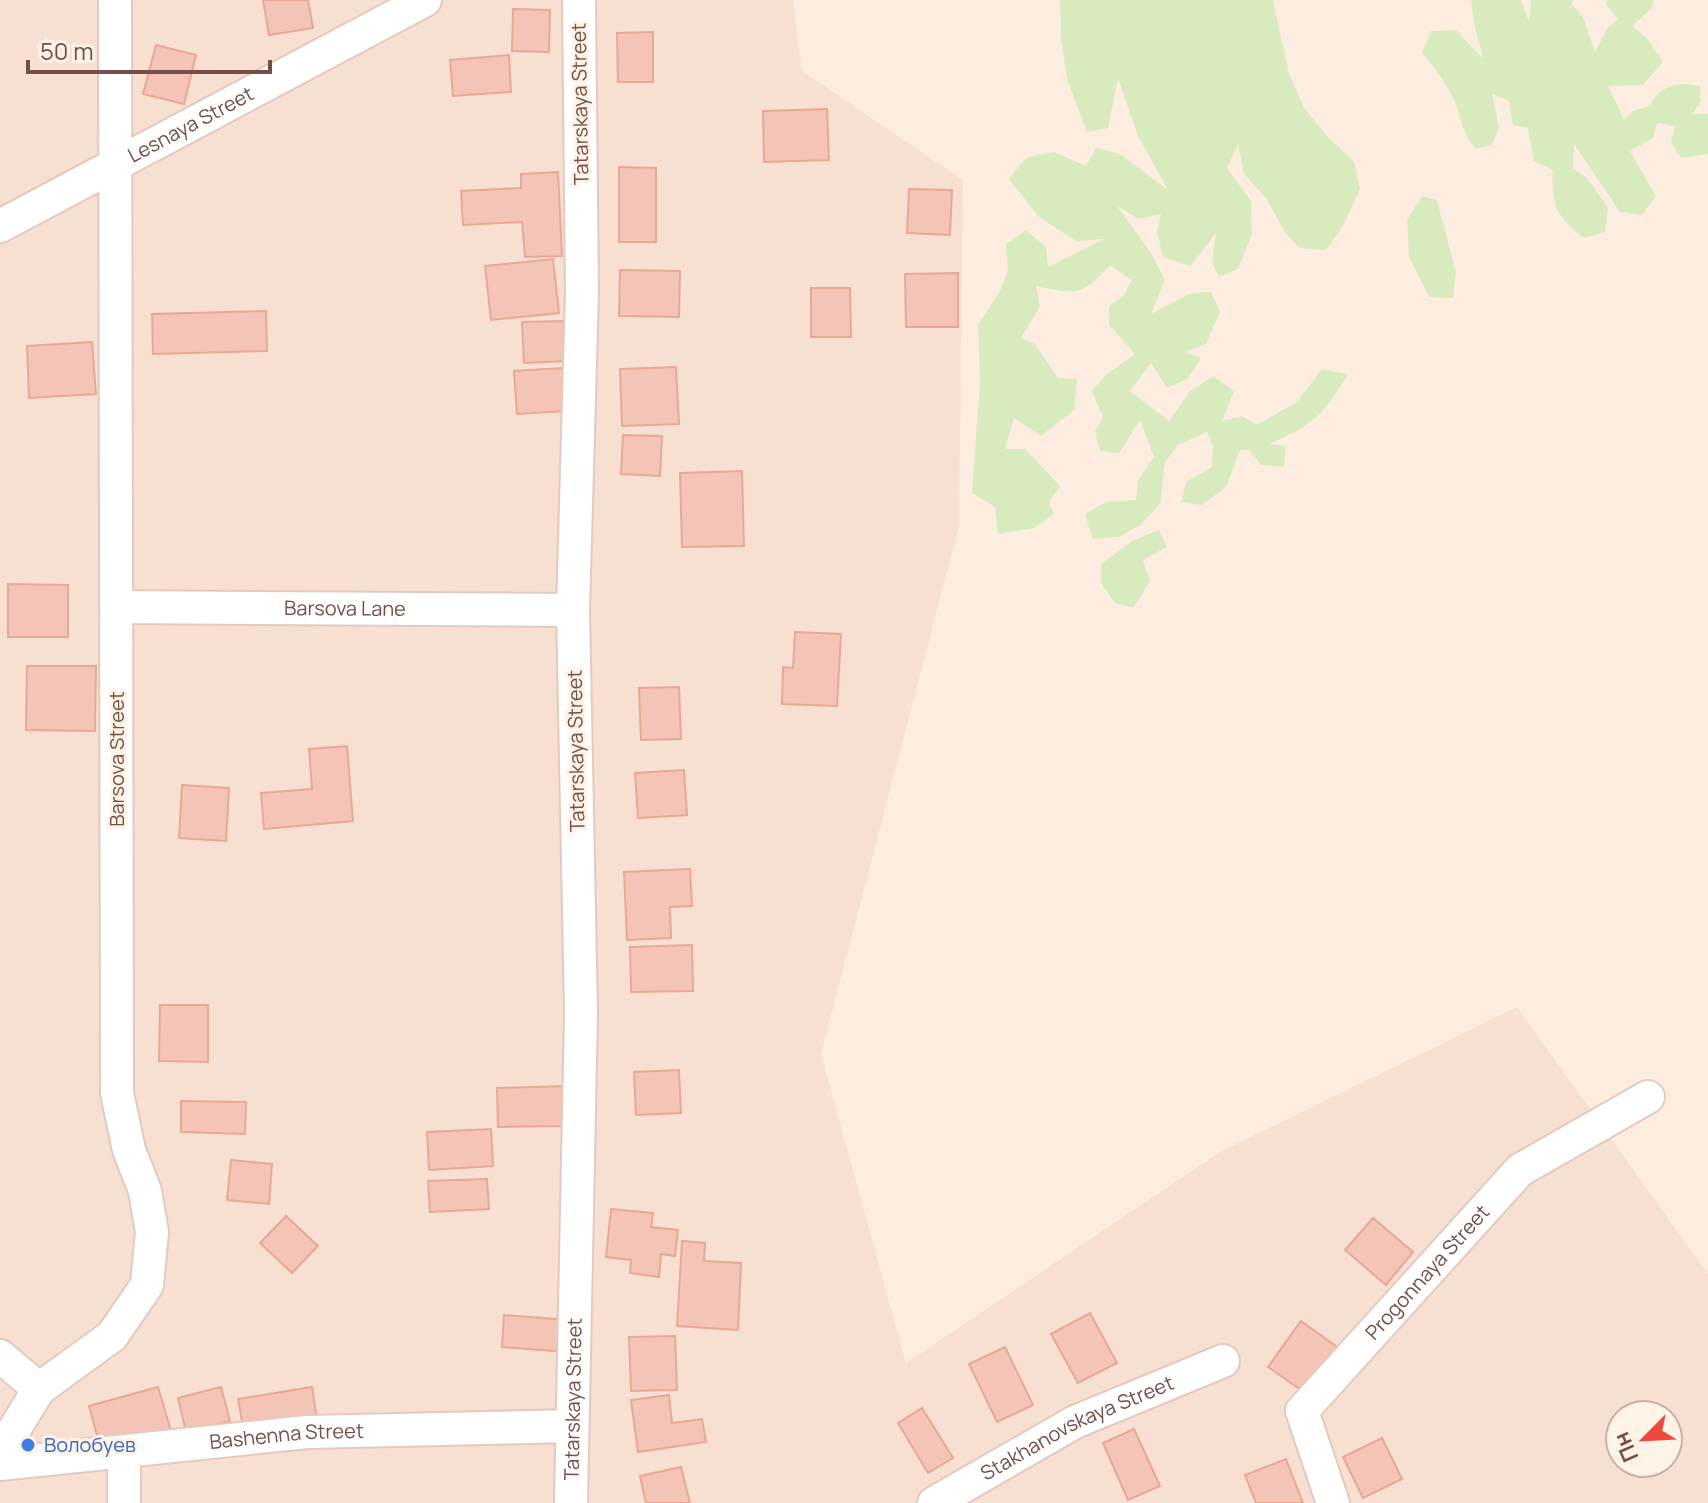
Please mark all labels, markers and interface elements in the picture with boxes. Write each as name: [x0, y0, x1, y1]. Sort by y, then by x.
street label: Tatarskaya Street: [565, 23, 594, 185]
scale bar: [28, 24, 270, 74]
text: 50 m: [40, 34, 94, 67]
street label: Lesnaya Street: [123, 80, 258, 169]
street label: Barsova Lane: [284, 594, 406, 622]
street label: Tatarskaya Street: [561, 670, 590, 832]
street label: Barsova Street: [103, 691, 130, 827]
street label: Progonnaya Street: [1359, 1199, 1495, 1345]
street label: Tatarskaya Street: [557, 1317, 588, 1481]
street label: Stakhanovskaya Street: [975, 1369, 1178, 1486]
north arrow: [1604, 1399, 1684, 1479]
street label: Bashenna Street: [208, 1417, 364, 1455]
text: Пн: [1606, 1428, 1645, 1467]
place label: Волобуев: [44, 1431, 136, 1458]
marker: Волобуев: [19, 1436, 37, 1454]

